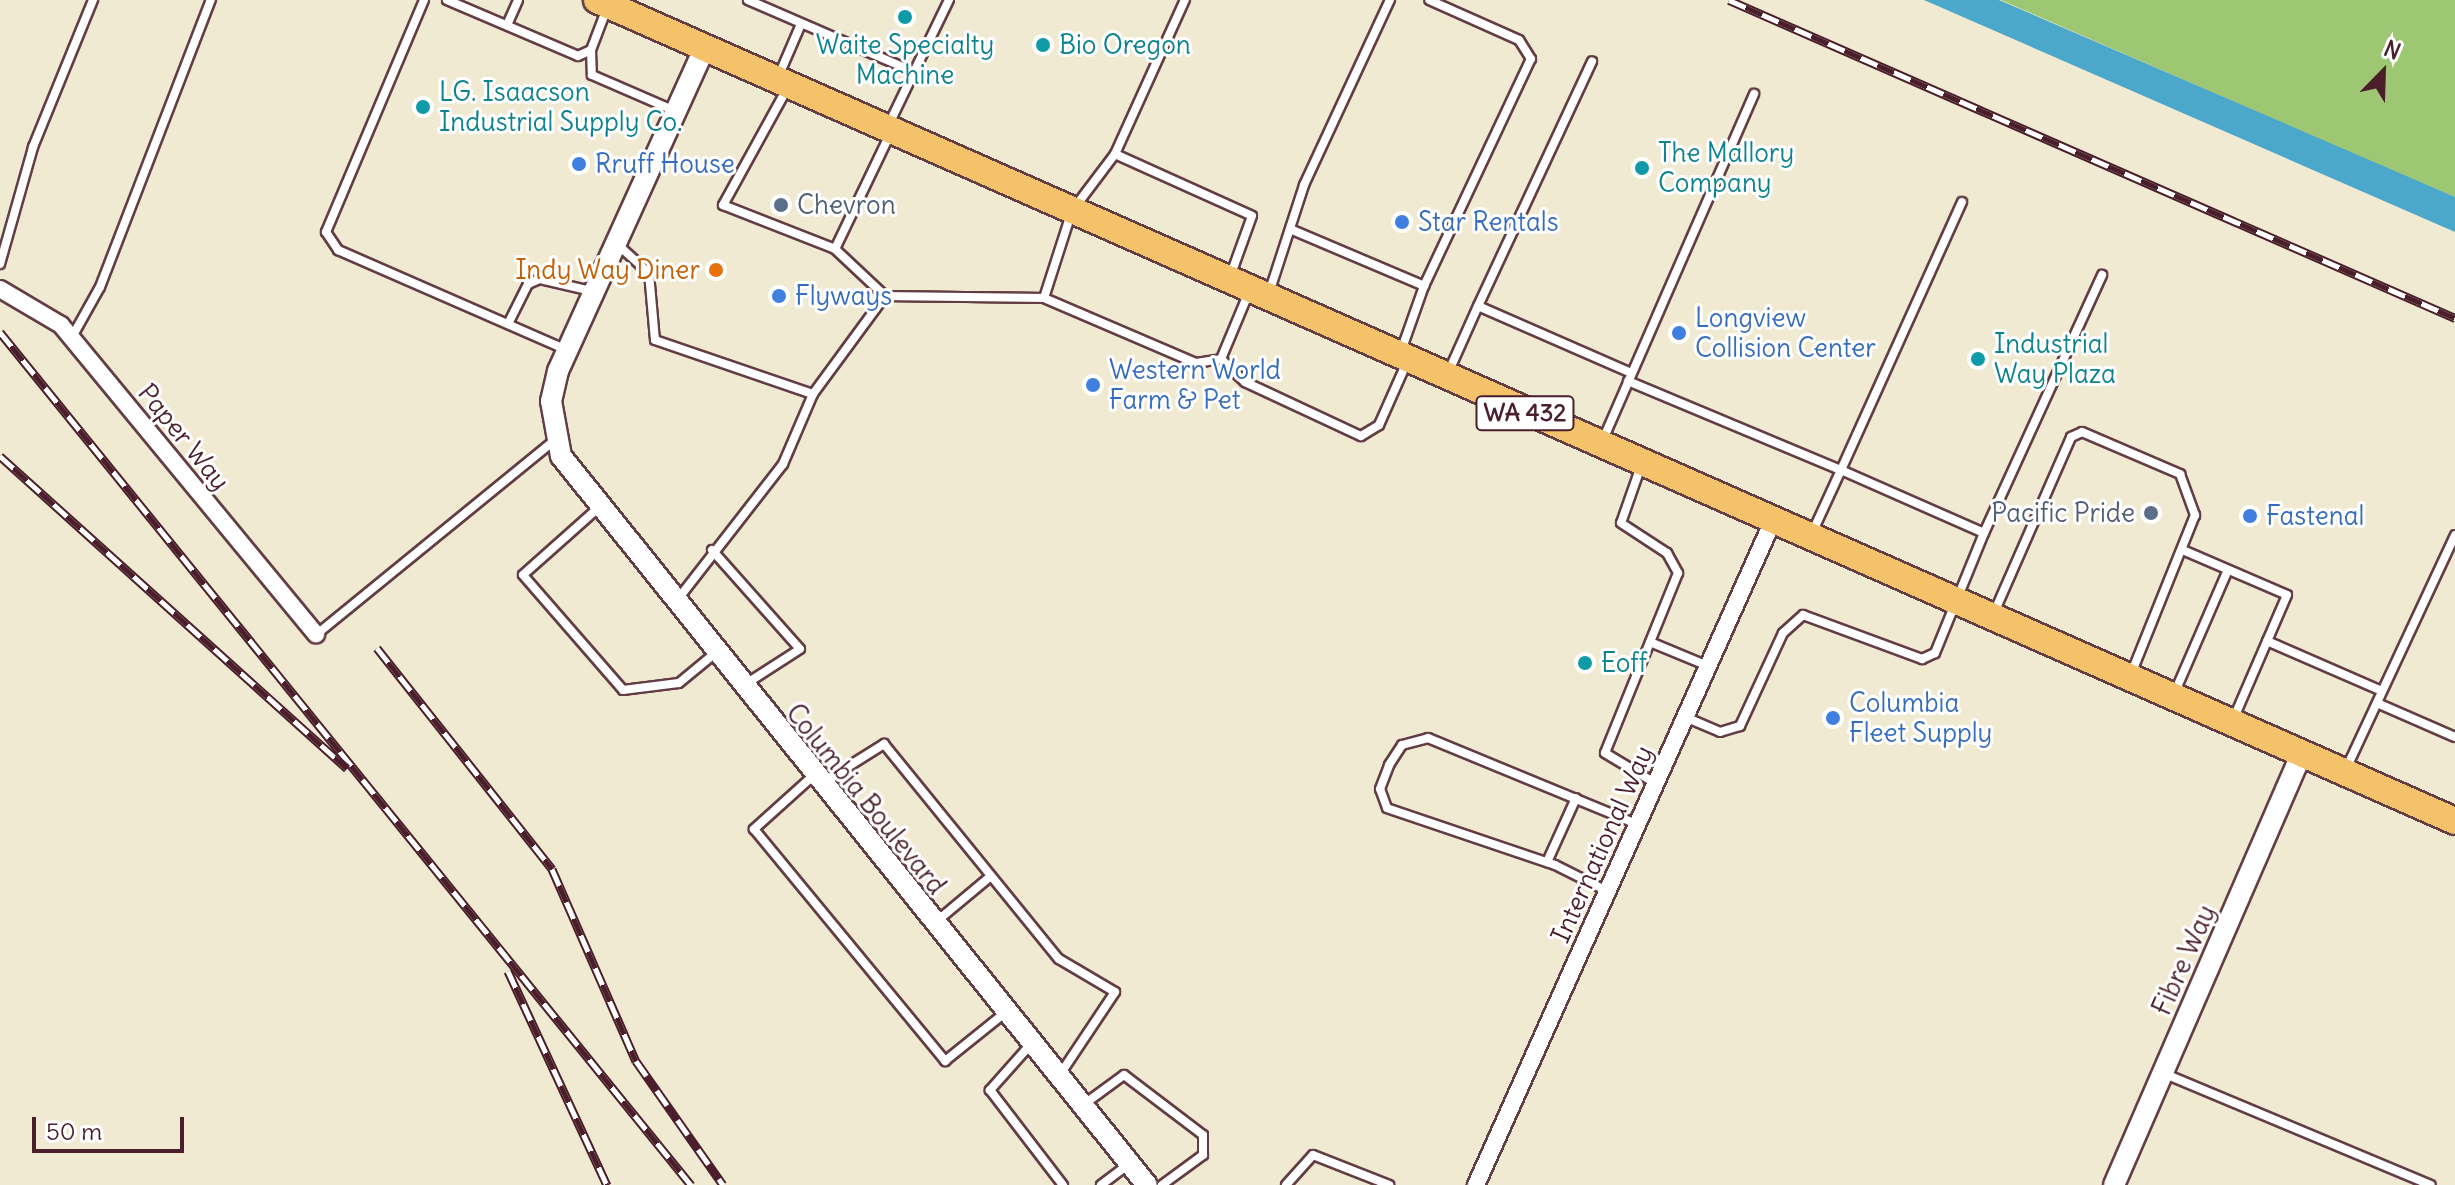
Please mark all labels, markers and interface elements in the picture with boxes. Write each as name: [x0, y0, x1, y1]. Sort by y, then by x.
marker: Waite Specialty Machine: [896, 8, 914, 26]
place label: Waite Specialty Machine: [816, 29, 994, 90]
place label: Bio Oregon: [1059, 29, 1191, 61]
north arrow: [2343, 32, 2423, 112]
text: N: [2380, 34, 2405, 66]
marker: Bio Oregon: [1034, 36, 1052, 54]
place label: LG. Isaacson Industrial Supply Co.: [439, 76, 682, 138]
marker: LG. Isaacson Industrial Supply Co.: [414, 98, 432, 116]
place label: The Mallory Company: [1658, 137, 1794, 198]
place label: Rruff House: [595, 148, 735, 180]
marker: Rruff House: [570, 155, 588, 173]
marker: The Mallory Company: [1633, 159, 1651, 177]
place label: Chevron: [797, 189, 896, 221]
marker: Chevron: [772, 196, 790, 214]
place label: Star Rentals: [1418, 206, 1559, 238]
marker: Star Rentals: [1393, 213, 1411, 231]
place label: Indy Way Diner: [515, 254, 700, 286]
marker: Indy Way Diner: [707, 261, 725, 279]
place label: Flyways: [795, 280, 892, 312]
marker: Flyways: [770, 287, 788, 305]
place label: Longview Collision Center: [1695, 302, 1876, 364]
marker: Longview Collision Center: [1670, 324, 1688, 342]
place label: Industrial Way Plaza: [1994, 328, 2116, 390]
marker: Industrial Way Plaza: [1969, 350, 1987, 368]
place label: Western World Farm & Pet: [1109, 354, 1281, 416]
marker: Western World Farm & Pet: [1084, 376, 1102, 394]
street label: Paper Way: [132, 378, 236, 496]
road number: WA 432: [1475, 393, 1575, 433]
place label: Pacific Pride: [1991, 497, 2135, 529]
place label: Fastenal: [2266, 500, 2364, 532]
marker: Pacific Pride: [2142, 504, 2160, 522]
marker: Fastenal: [2241, 507, 2259, 525]
place label: Eoff: [1601, 647, 1647, 679]
marker: Eoff: [1576, 654, 1594, 672]
place label: Columbia Fleet Supply: [1849, 687, 1992, 748]
street label: Columbia Boulevard: [780, 697, 952, 901]
marker: Columbia Fleet Supply: [1824, 709, 1842, 727]
street label: International Way: [1545, 741, 1659, 947]
street label: Fibre Way: [2146, 900, 2222, 1020]
scale bar: [36, 1101, 188, 1151]
text: 50 m: [46, 1116, 102, 1146]

